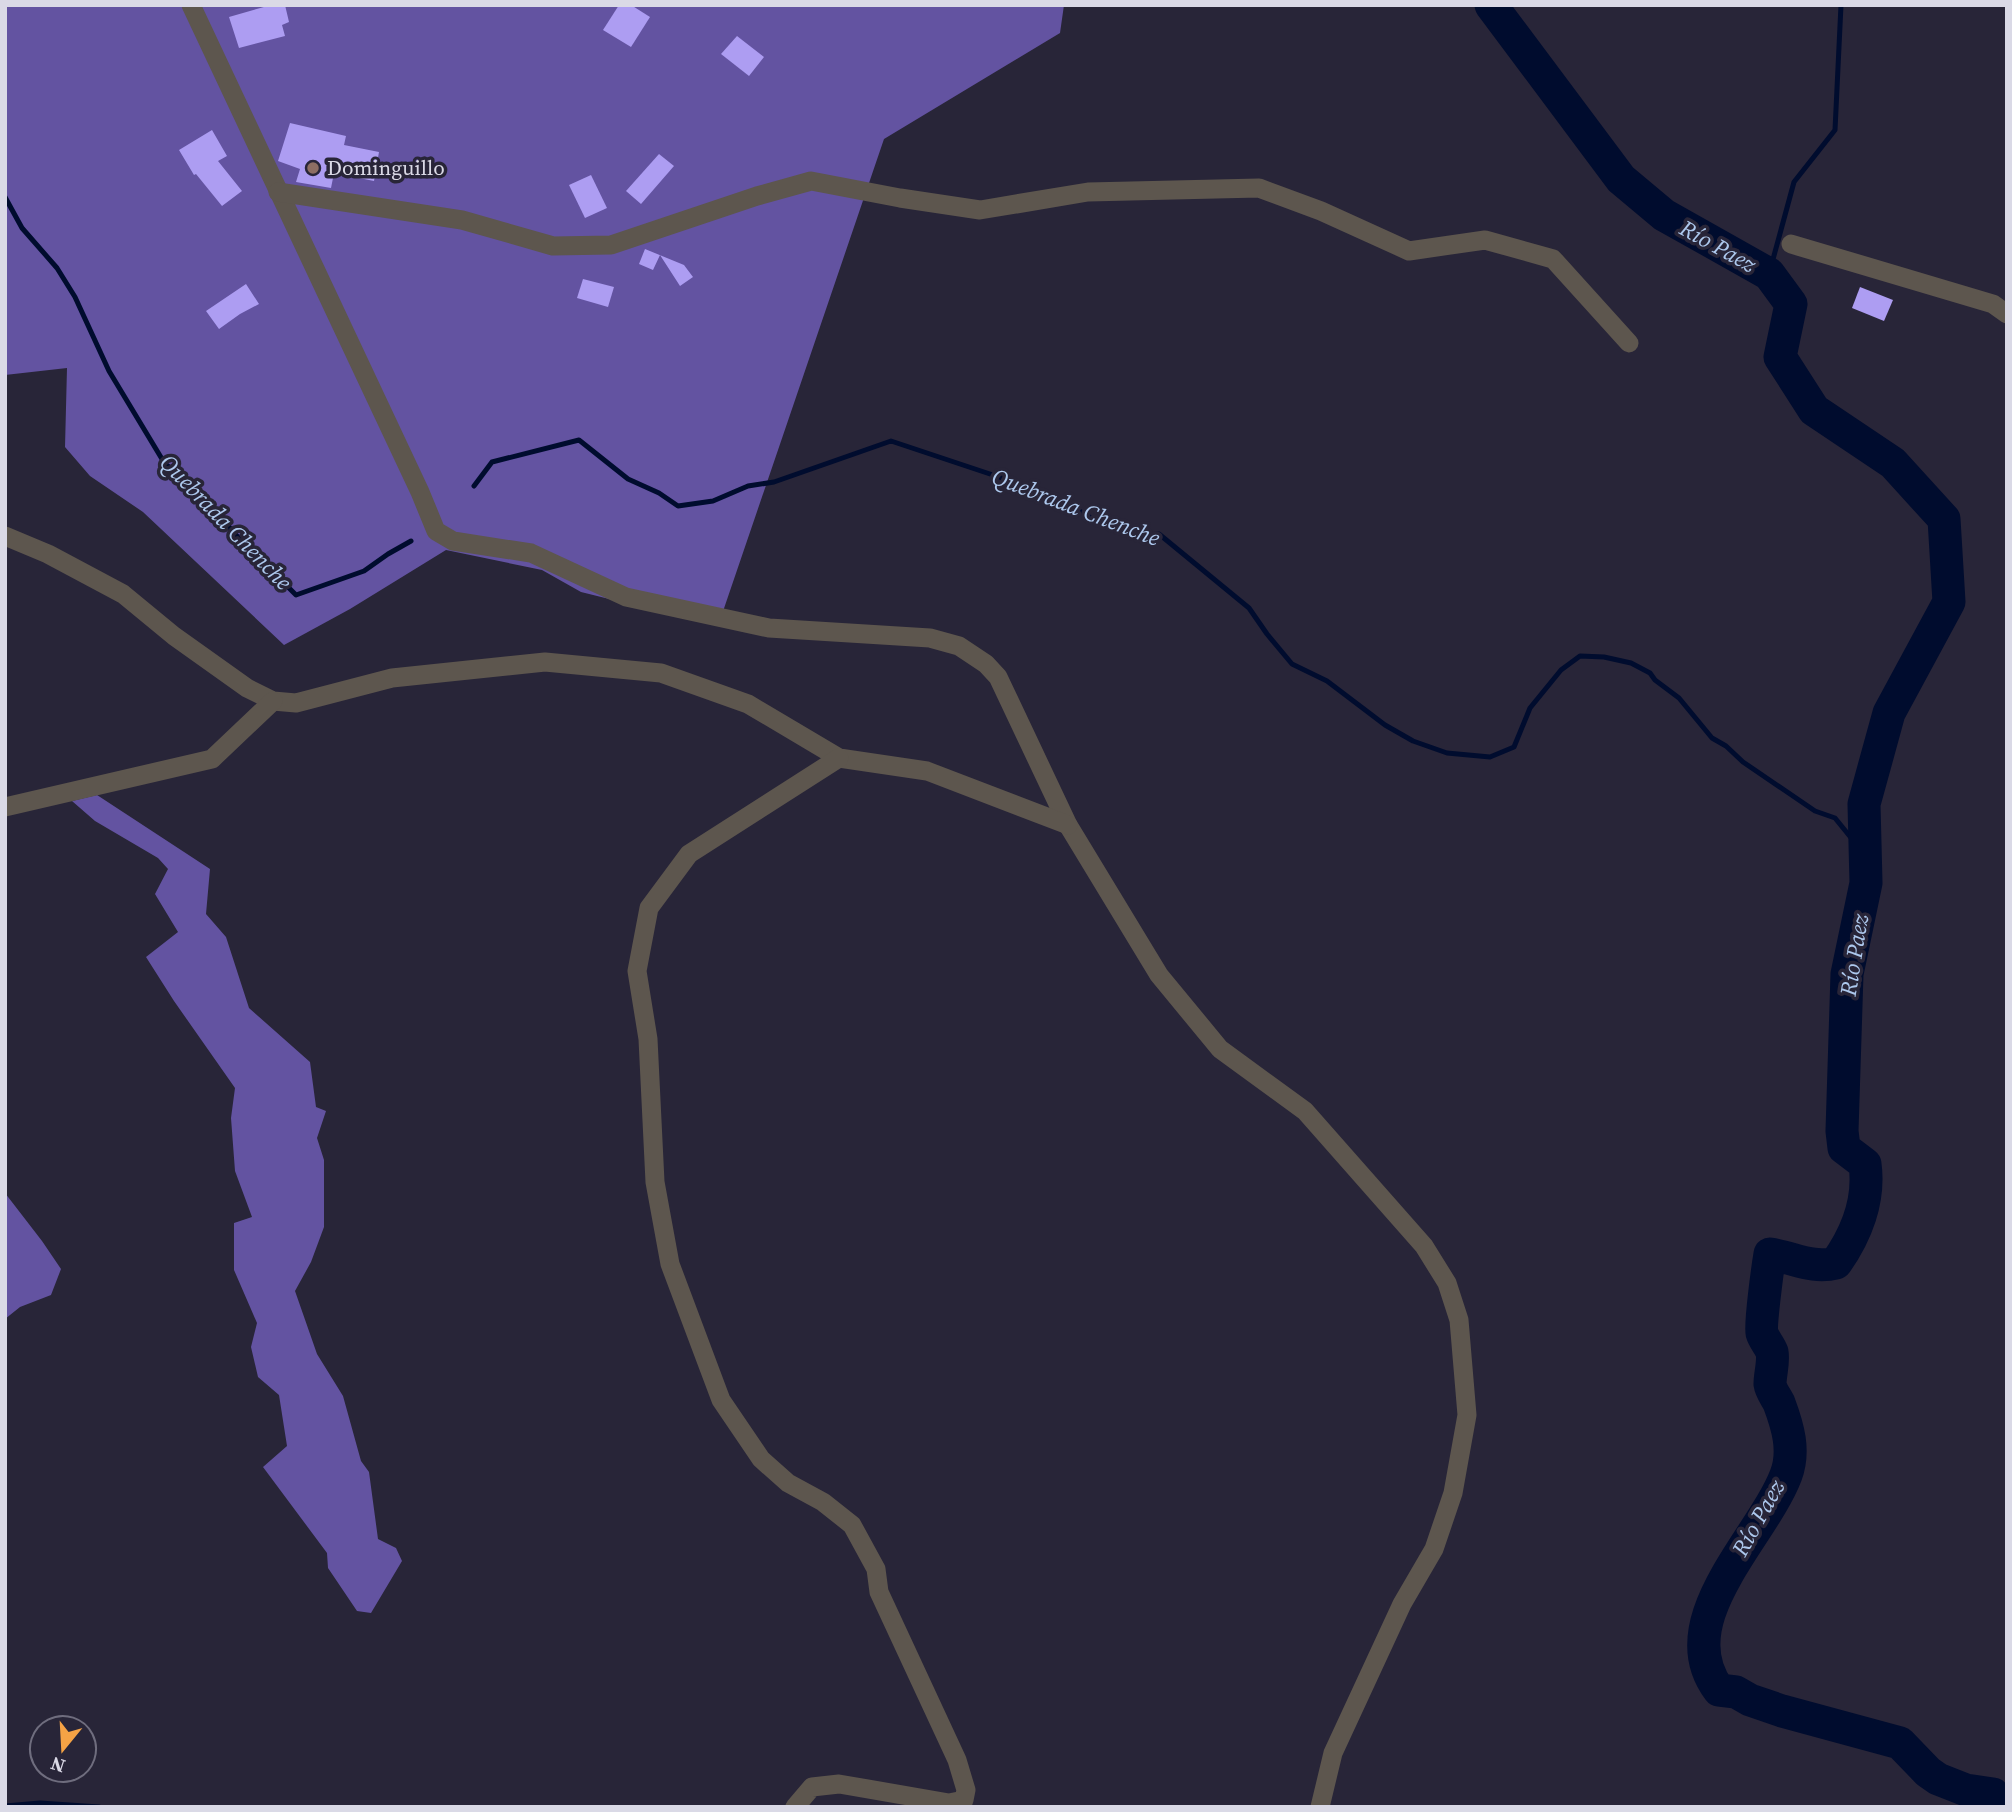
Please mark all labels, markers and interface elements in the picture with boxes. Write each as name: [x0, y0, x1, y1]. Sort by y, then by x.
place label: Dominguillo: [327, 153, 445, 182]
marker: Dominguillo: [305, 160, 321, 176]
water label: Río Paez: [1673, 211, 1763, 281]
water label: Quebrada Chenche: [153, 447, 300, 597]
water label: Quebrada Chenche: [987, 460, 1165, 554]
water label: Río Paez: [1832, 910, 1876, 999]
water label: Río Paez: [1723, 1473, 1793, 1563]
north arrow: [28, 1714, 98, 1784]
text: N: [47, 1751, 68, 1780]

